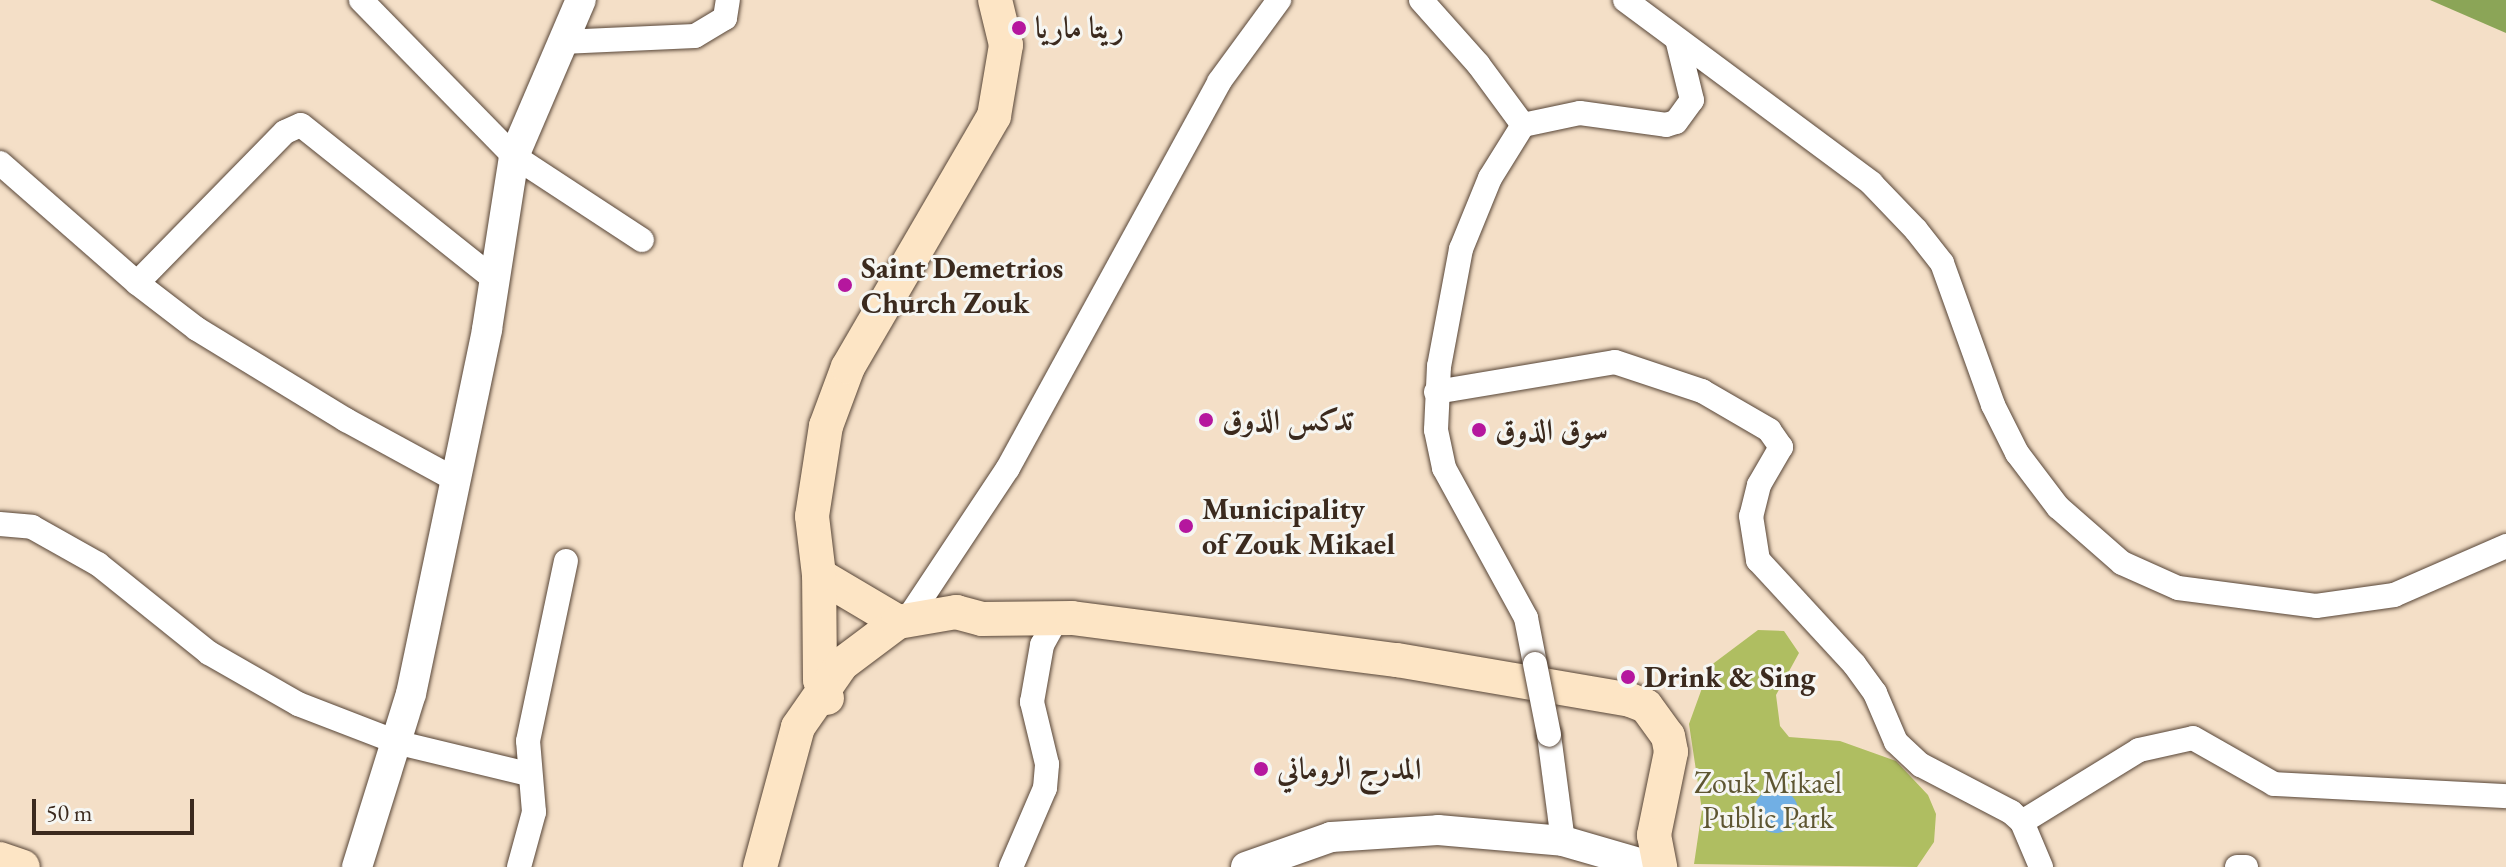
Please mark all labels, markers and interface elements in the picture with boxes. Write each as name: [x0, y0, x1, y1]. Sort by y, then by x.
place label: ريتا ماريا: [1035, 10, 1124, 46]
marker: ريتا ماريا: [1010, 19, 1028, 37]
place label: Saint Demetrios Church Zouk: [861, 250, 1063, 320]
marker: Saint Demetrios Church Zouk: [836, 276, 854, 294]
place label: تدكس الذوق: [1222, 402, 1353, 438]
marker: تدكس الذوق: [1197, 411, 1215, 429]
place label: سوق الذوق: [1495, 412, 1608, 448]
marker: سوق الذوق: [1470, 421, 1488, 439]
place label: Municipality of Zouk Mikael: [1202, 491, 1395, 562]
marker: Municipality of Zouk Mikael: [1177, 517, 1195, 535]
place label: Drink & Sing: [1644, 659, 1815, 695]
marker: Drink & Sing: [1619, 668, 1637, 686]
place label: المدرج الروماني: [1277, 751, 1422, 787]
marker: المدرج الروماني: [1252, 760, 1270, 778]
park label: Zouk Mikael Public Park: [1694, 765, 1842, 836]
scale bar: [36, 783, 198, 833]
text: 50 m: [46, 797, 93, 828]

